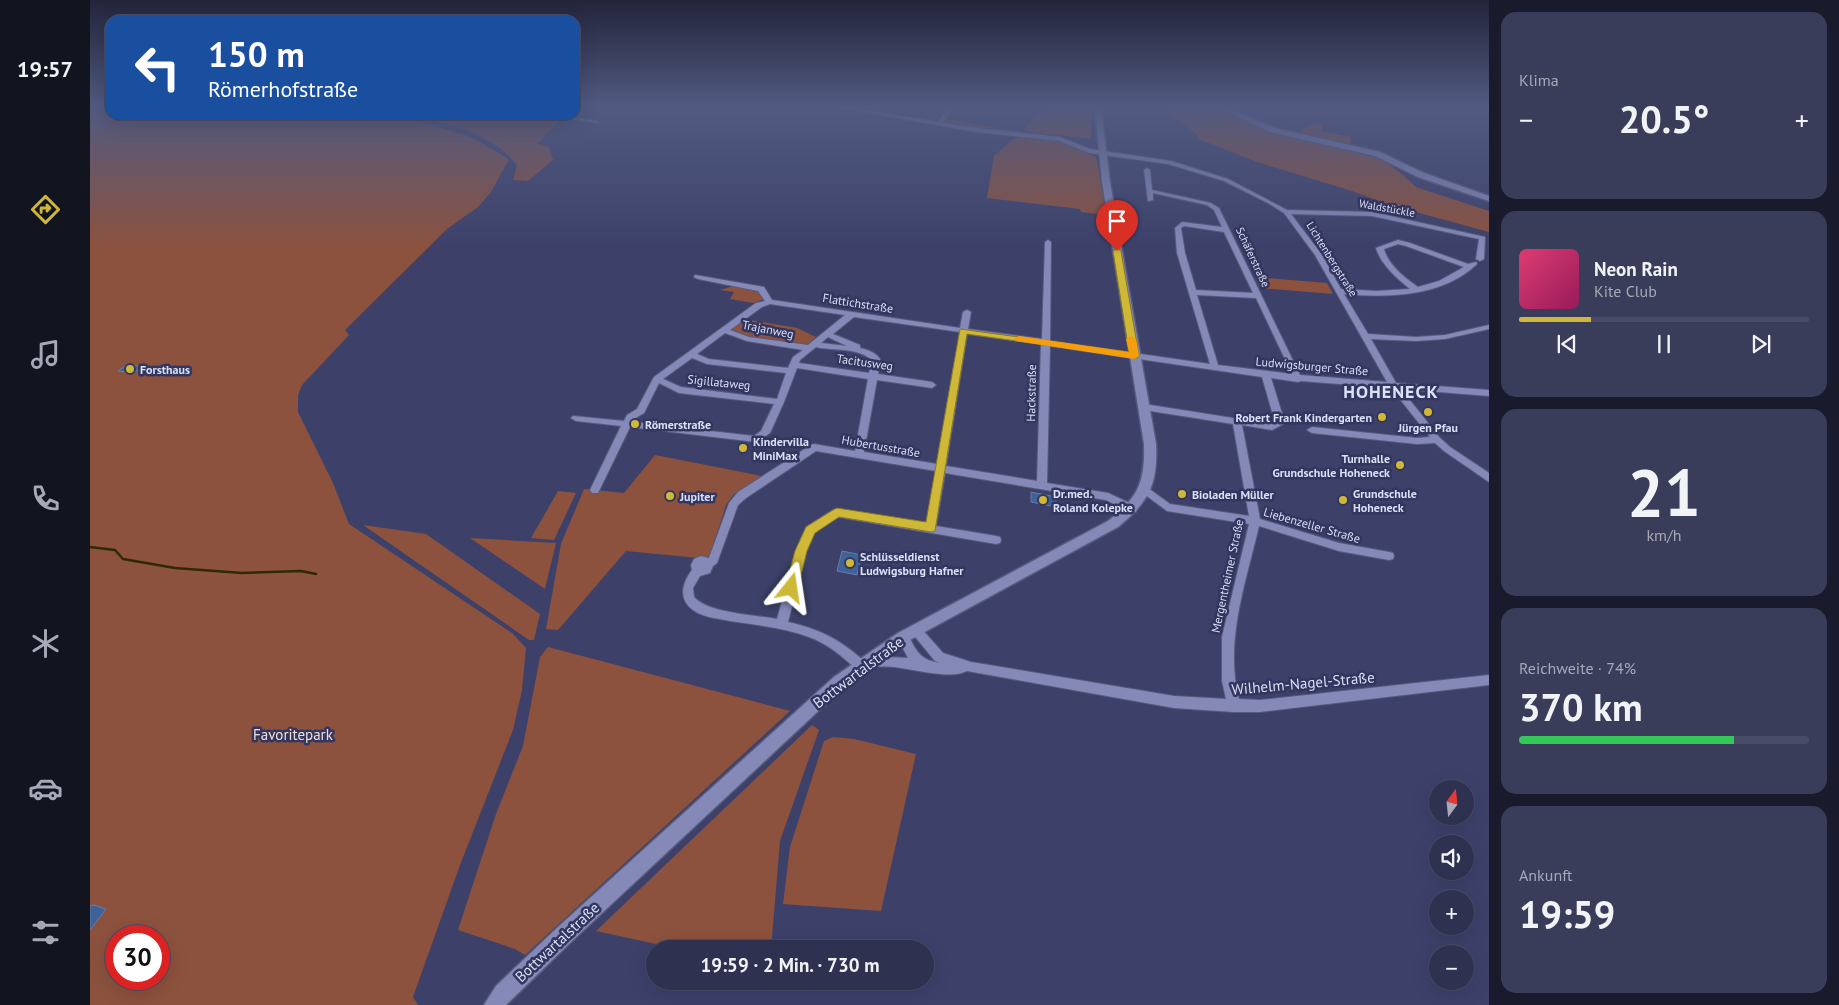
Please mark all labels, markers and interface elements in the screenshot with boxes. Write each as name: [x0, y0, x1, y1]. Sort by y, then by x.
text: 150 m: [208, 31, 305, 77]
icon: left: [125, 35, 190, 100]
text: 19:57: [17, 55, 73, 83]
text: Klima: [1519, 70, 1559, 90]
text: Römerhofstraße: [208, 75, 358, 103]
text: 20.5°: [1619, 94, 1709, 143]
text: −: [1519, 101, 1533, 138]
text: +: [1795, 101, 1809, 138]
icon: directions: [28, 192, 63, 227]
street label: Waldstückle: [1358, 196, 1416, 220]
pin: [1096, 200, 1138, 251]
icon: arrive: [1103, 207, 1131, 235]
street label: Lichtenbergstraße: [1303, 219, 1361, 299]
street label: Schäferstraße: [1233, 225, 1273, 290]
text: Neon Rain: [1594, 257, 1678, 281]
text: Kite Club: [1594, 281, 1657, 301]
street label: Flattichstraße: [822, 290, 894, 316]
street label: Trajanweg: [741, 317, 795, 341]
icon: previous: [1553, 330, 1581, 358]
icon: pause: [1650, 330, 1678, 358]
icon: next: [1747, 330, 1775, 358]
icon: music: [28, 337, 63, 372]
street label: Tacitusweg: [836, 351, 894, 373]
street label: Ludwigsburger Straße: [1255, 354, 1369, 378]
place label: Forsthaus: [140, 362, 190, 377]
marker: Forsthaus: [124, 363, 136, 375]
street label: Hackstraße: [1023, 364, 1039, 422]
street label: Sigillataweg: [687, 371, 751, 393]
district label: HOHENECK: [1343, 380, 1439, 403]
marker: Jürgen Pfau: [1422, 406, 1434, 418]
place label: Robert Frank Kindergarten: [1236, 410, 1372, 425]
marker: Robert Frank Kindergarten: [1376, 411, 1388, 423]
place label: Römerstraße: [645, 417, 711, 432]
marker: Römerstraße: [629, 418, 641, 430]
place label: Jürgen Pfau: [1397, 420, 1458, 435]
street label: Hubertusstraße: [841, 432, 921, 460]
place label: Kindervilla MiniMax: [753, 434, 809, 463]
marker: Kindervilla MiniMax: [737, 442, 749, 454]
text: 21: [1627, 450, 1701, 534]
place label: Turnhalle Grundschule Hoheneck: [1273, 451, 1390, 480]
marker: Turnhalle Grundschule Hoheneck: [1394, 459, 1406, 471]
icon: phone: [28, 481, 63, 516]
place label: Dr.med. Roland Kolepke: [1053, 486, 1133, 515]
place label: Grundschule Hoheneck: [1353, 486, 1417, 515]
place label: Bioladen Müller: [1192, 487, 1275, 502]
marker: Bioladen Müller: [1176, 488, 1188, 500]
place label: Jupiter: [679, 489, 715, 504]
marker: Jupiter: [664, 490, 676, 502]
marker: Dr.med. Roland Kolepke: [1037, 494, 1049, 506]
marker: Grundschule Hoheneck: [1337, 494, 1349, 506]
street label: Liebenzeller Straße: [1262, 504, 1362, 546]
street label: Mergentheimer Straße: [1208, 518, 1246, 634]
text: km/h: [1646, 525, 1682, 545]
place label: Schlüsseldienst Ludwigsburg Hafner: [860, 549, 964, 578]
marker: Schlüsseldienst Ludwigsburg Hafner: [844, 557, 856, 569]
position arrow: [764, 561, 816, 613]
icon: climate: [28, 626, 63, 661]
street label: Bottwartalstraße: [809, 632, 907, 712]
text: Reichweite · 74%: [1519, 658, 1636, 678]
street label: Wilhelm-Nagel-Straße: [1231, 667, 1375, 699]
text: 370 km: [1519, 682, 1643, 731]
park label: Favoritepark: [253, 725, 334, 744]
icon: car: [28, 771, 63, 806]
north arrow: [1429, 780, 1474, 825]
map controls: [1429, 780, 1474, 990]
button: sound: [1429, 835, 1474, 880]
text: Ankunft: [1519, 865, 1572, 885]
text: 19:59: [1519, 889, 1615, 938]
button: +: [1429, 890, 1474, 935]
street label: Bottwartalstraße: [511, 898, 603, 986]
icon: filters: [28, 915, 63, 950]
speed limit sign: 30: [105, 925, 170, 990]
button: −: [1429, 945, 1474, 990]
text: 19:59 · 2 Min. · 730 m: [700, 953, 880, 977]

